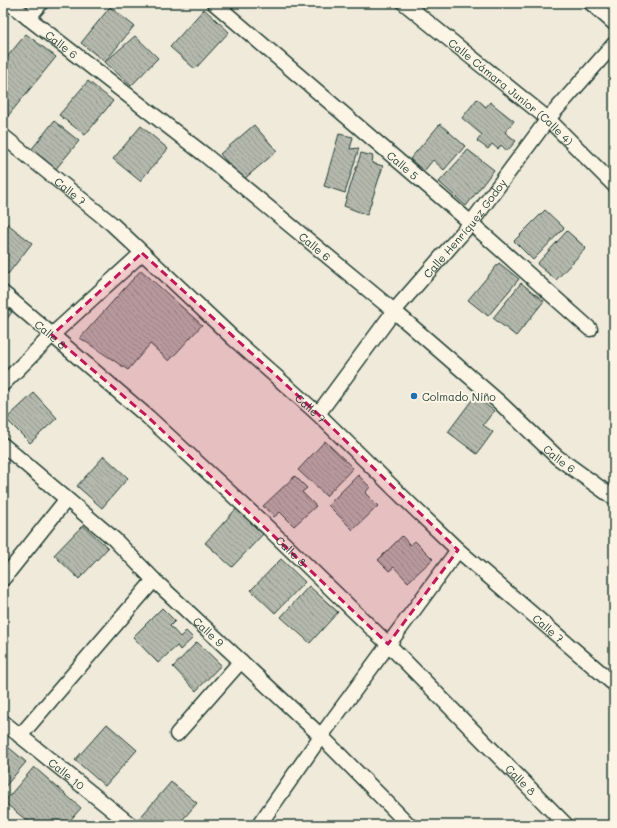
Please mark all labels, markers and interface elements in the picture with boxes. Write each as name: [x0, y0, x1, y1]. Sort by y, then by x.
street label: Calle 6: [43, 27, 81, 61]
street label: Calle Cámara Junior (Calle 4): [446, 35, 577, 148]
street label: Calle 5: [384, 147, 422, 183]
street label: Calle 7: [52, 173, 90, 208]
street label: Calle Henríquez Godoy: [419, 175, 509, 281]
street label: Calle 6: [296, 228, 334, 264]
street label: Calle 8: [32, 316, 70, 352]
place label: Colmado Niño: [422, 389, 496, 404]
street label: Calle 7: [292, 390, 330, 426]
marker: Colmado Niño: [409, 391, 419, 401]
street label: Calle 6: [541, 441, 579, 476]
street label: Calle 8: [273, 532, 310, 569]
street label: Calle 7: [530, 610, 567, 645]
street label: Calle 9: [190, 613, 228, 650]
street label: Calle 10: [46, 754, 88, 793]
street label: Calle 8: [503, 761, 540, 798]

